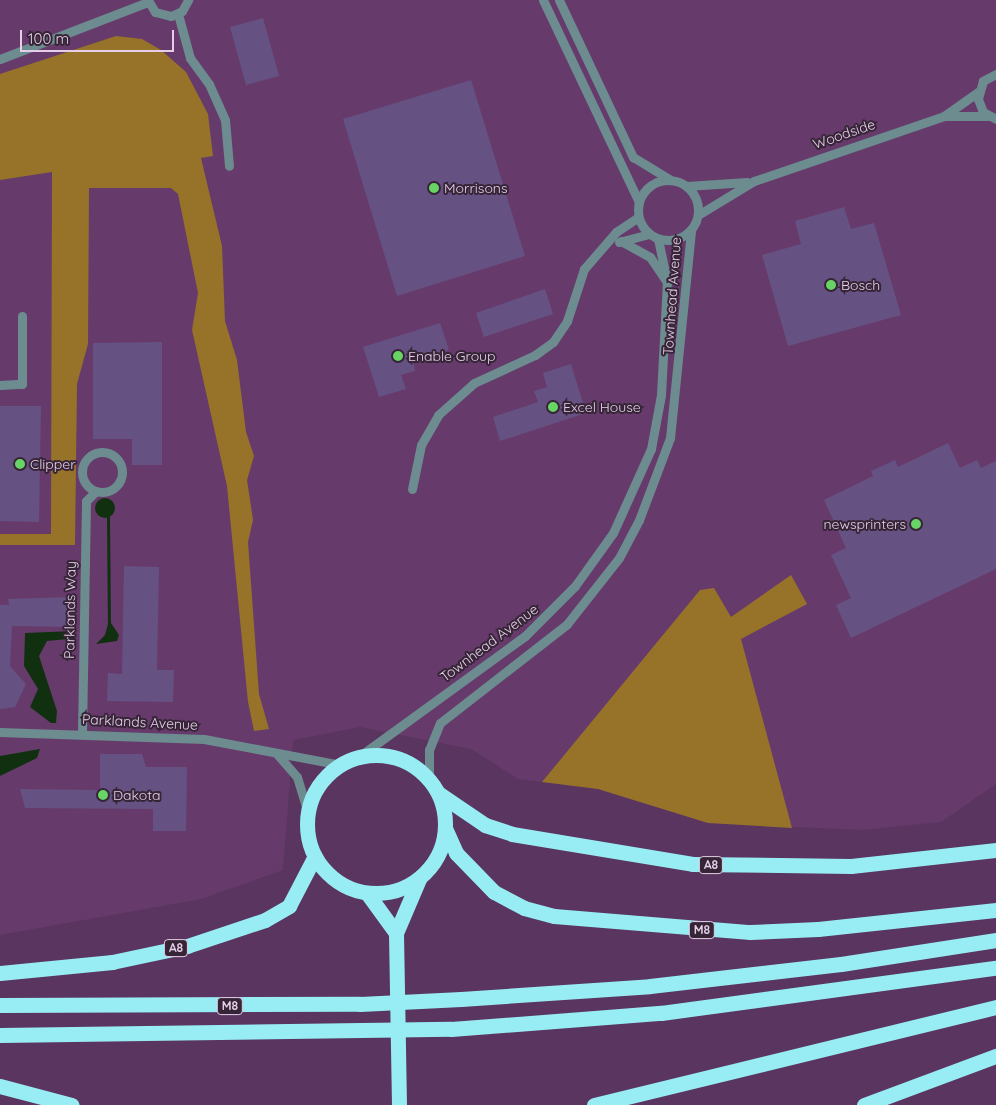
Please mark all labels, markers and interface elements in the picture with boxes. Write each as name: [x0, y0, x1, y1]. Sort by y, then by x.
scale bar: [22, 20, 176, 52]
text: 100 m: [28, 29, 69, 48]
street label: Woodside: [811, 116, 877, 152]
place label: Morrisons: [444, 180, 507, 196]
marker: Morrisons: [428, 182, 440, 194]
street label: Townhead Avenue: [659, 236, 685, 356]
place label: Bosch: [841, 277, 880, 293]
marker: Bosch: [825, 279, 837, 291]
place label: Enable Group: [408, 348, 496, 364]
marker: Enable Group: [392, 350, 404, 362]
place label: Excel House: [563, 399, 641, 415]
marker: Excel House: [547, 401, 559, 413]
place label: Clipper: [30, 456, 76, 472]
marker: Clipper: [14, 458, 26, 470]
place label: newsprinters: [823, 516, 906, 532]
marker: newsprinters: [910, 518, 922, 530]
street label: Parklands Way: [61, 561, 79, 659]
street label: Townhead Avenue: [437, 601, 541, 685]
street label: Parklands Avenue: [82, 711, 198, 733]
place label: Dakota: [113, 787, 160, 803]
marker: Dakota: [97, 789, 109, 801]
road number: A8: [698, 856, 724, 874]
road number: M8: [688, 920, 716, 940]
road number: A8: [164, 938, 188, 958]
road number: M8: [216, 996, 244, 1016]

